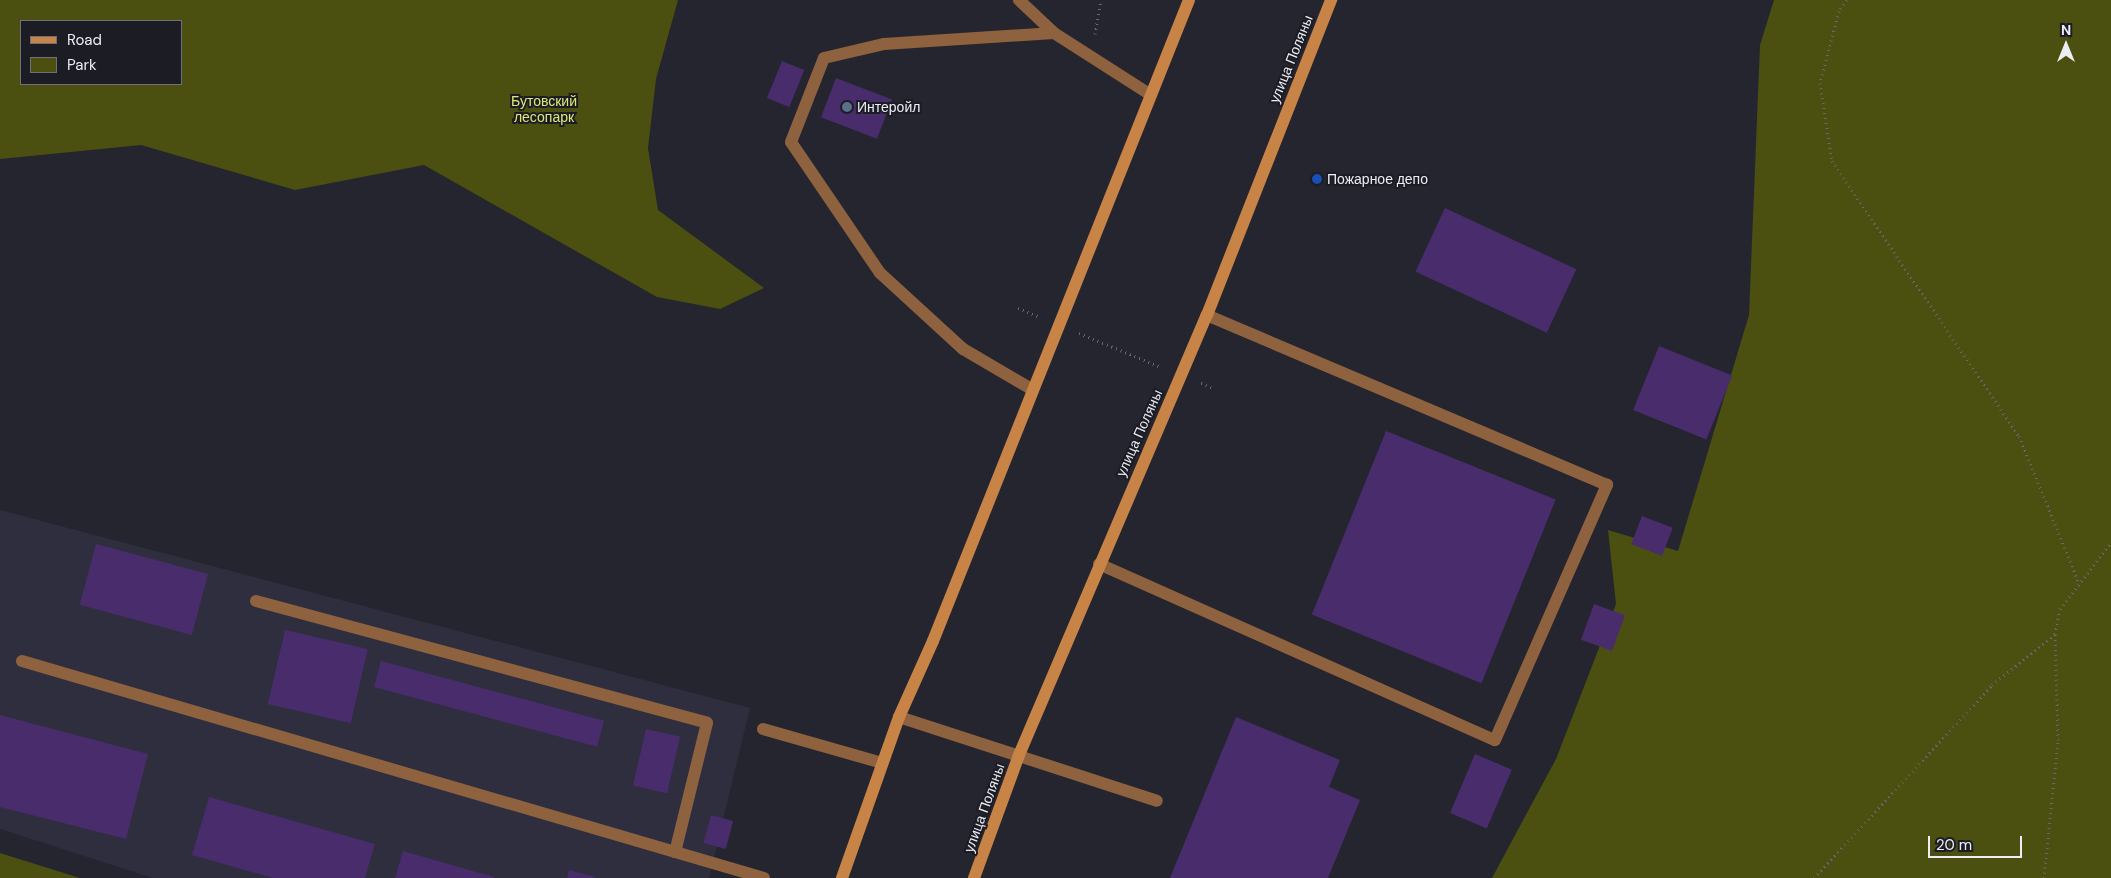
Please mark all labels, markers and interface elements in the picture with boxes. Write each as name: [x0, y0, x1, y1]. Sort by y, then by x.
street label: улица Поляны: [1266, 13, 1316, 105]
legend: [20, 20, 182, 85]
north arrow: [2041, 20, 2091, 70]
text: N: [2061, 21, 2071, 39]
text: Road: [67, 30, 102, 50]
text: Park: [67, 55, 97, 75]
park label: Бутовский лесопарк: [511, 93, 577, 125]
place label: Интеройл: [857, 99, 920, 115]
marker: Интеройл: [841, 101, 853, 113]
place label: Пожарное депо: [1327, 171, 1428, 187]
marker: Пожарное депо: [1311, 173, 1323, 185]
street label: улица Поляны: [1112, 387, 1166, 479]
street label: улица Поляны: [960, 761, 1008, 855]
scale bar: [1931, 826, 2025, 858]
text: 20 m: [1936, 835, 1972, 855]

